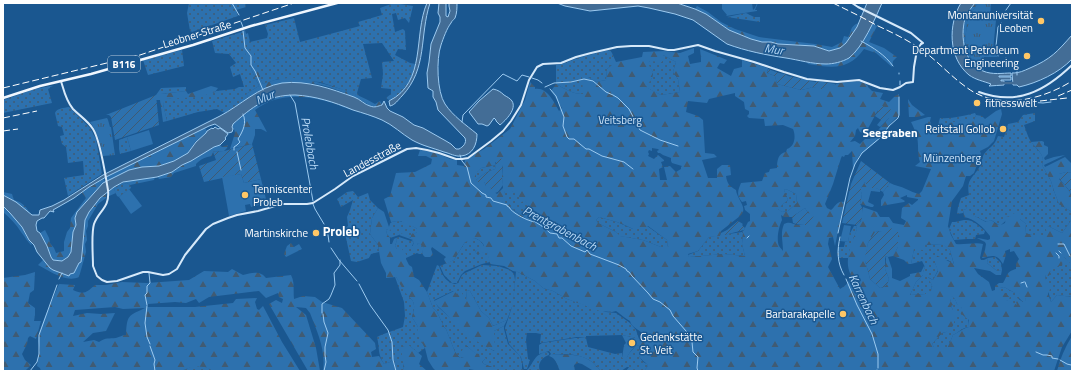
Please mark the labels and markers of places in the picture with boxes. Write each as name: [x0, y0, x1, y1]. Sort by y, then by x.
place label: Montanuniversität Leoben: [947, 7, 1033, 36]
marker: Montanuniversität Leoben: [1036, 16, 1046, 26]
place label: Department Petroleum Engineering: [912, 42, 1019, 71]
marker: Department Petroleum Engineering: [1022, 51, 1032, 61]
place label: fitnesswelt: [985, 95, 1037, 111]
marker: fitnesswelt: [972, 98, 982, 108]
place label: Reitstall Gollob: [925, 121, 995, 137]
marker: Reitstall Gollob: [998, 124, 1008, 134]
place label: Tenniscenter Proleb: [253, 181, 312, 210]
marker: Tenniscenter Proleb: [240, 190, 250, 200]
place label: Martinskirche: [245, 225, 308, 241]
marker: Martinskirche: [311, 228, 321, 238]
place label: Barbarakapelle: [766, 306, 835, 322]
marker: Barbarakapelle: [838, 309, 848, 319]
place label: Gedenkstätte St. Veit: [640, 329, 703, 358]
marker: Gedenkstätte St. Veit: [627, 338, 637, 348]

